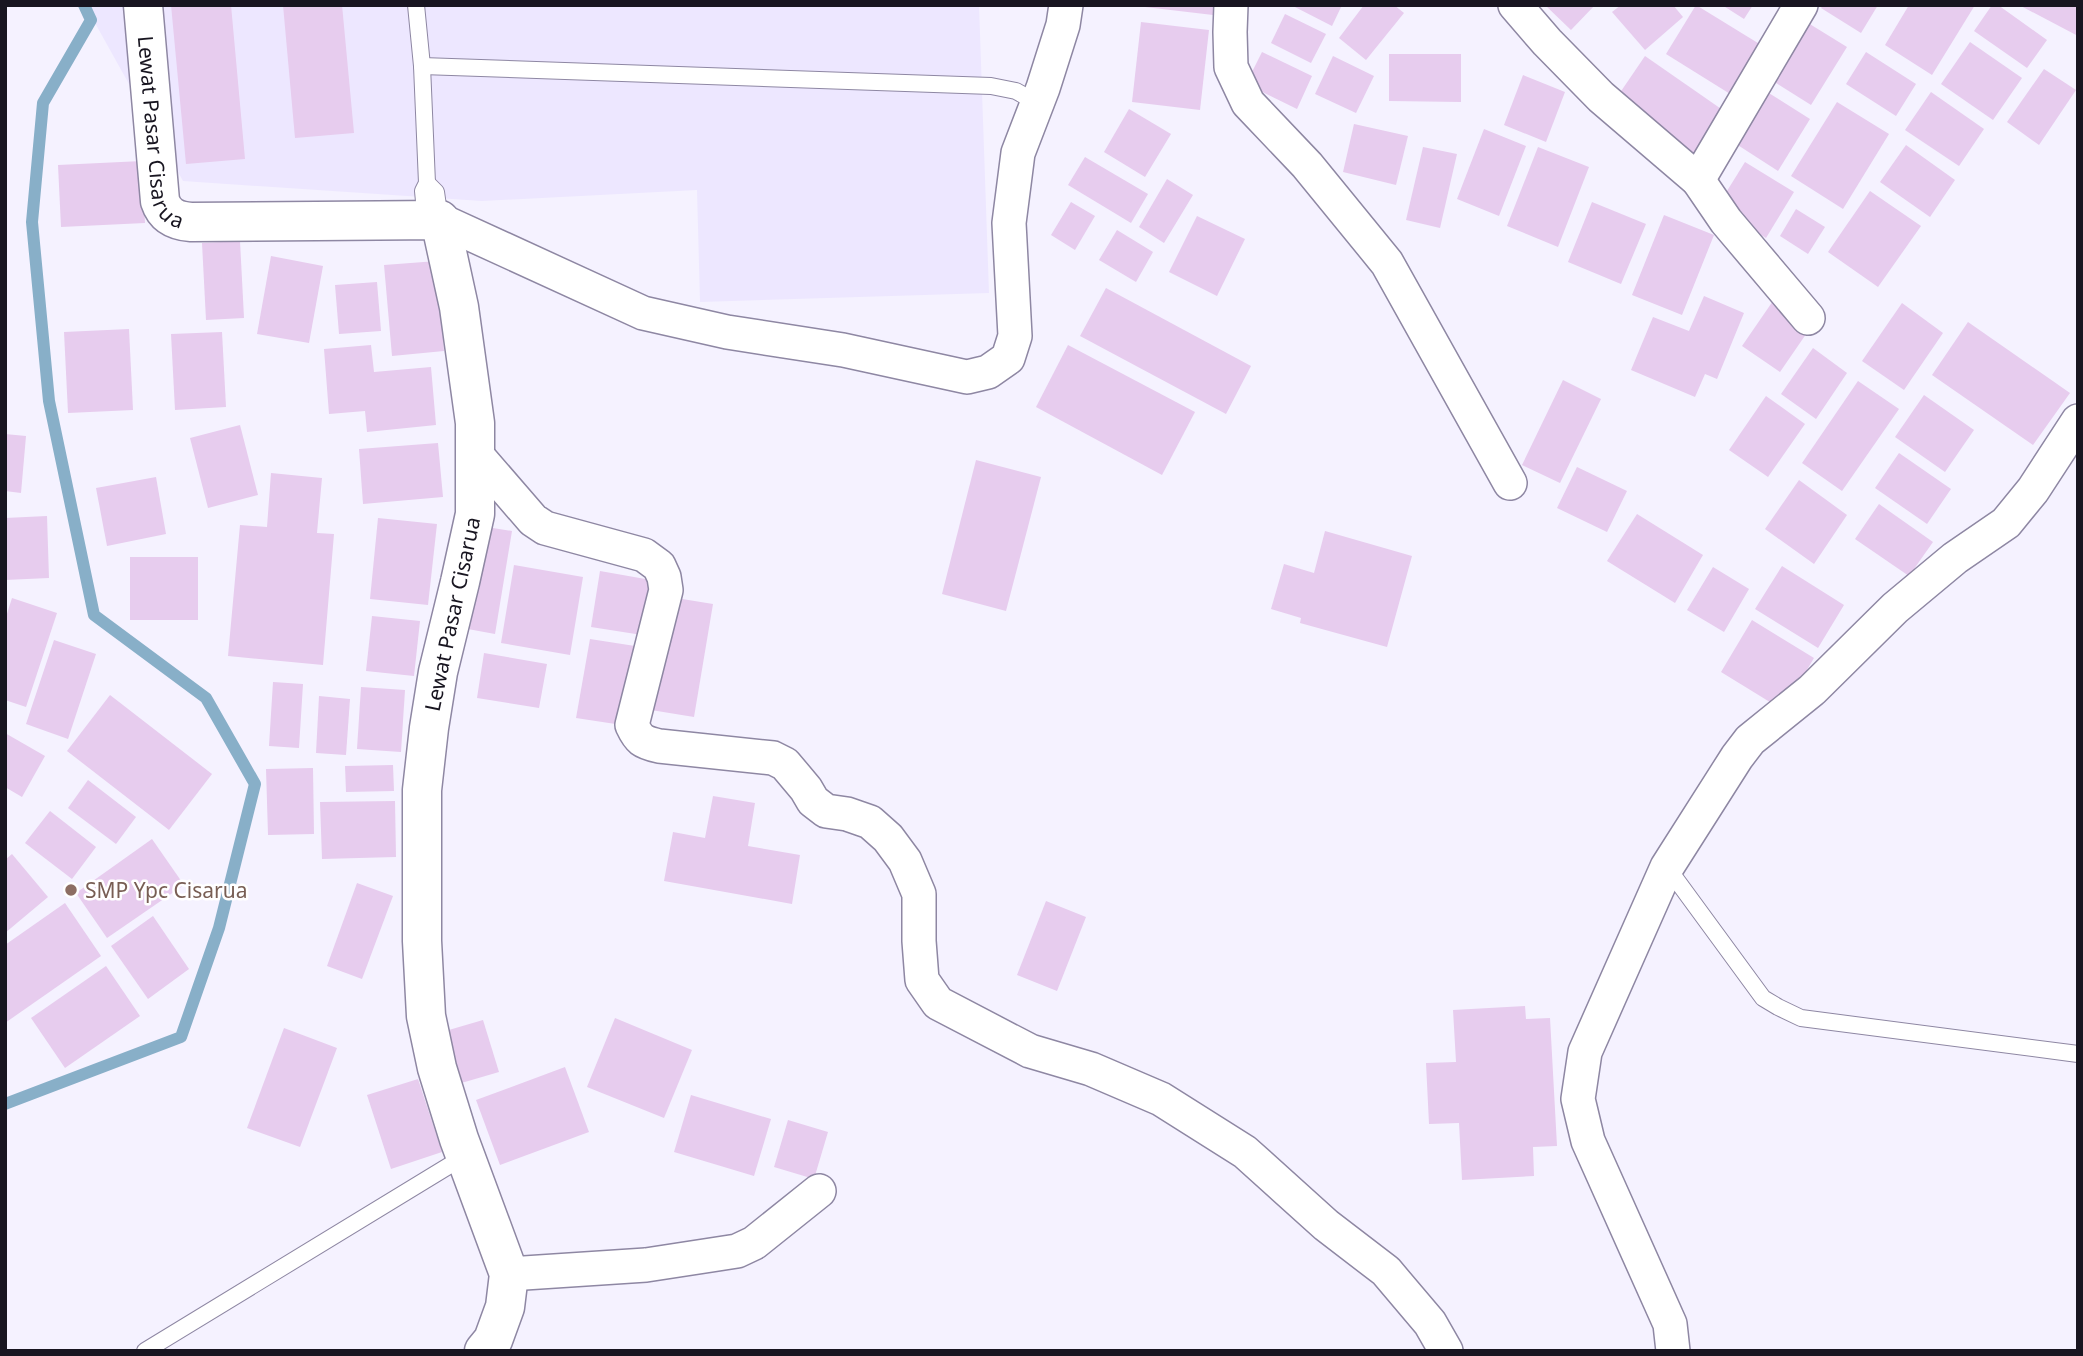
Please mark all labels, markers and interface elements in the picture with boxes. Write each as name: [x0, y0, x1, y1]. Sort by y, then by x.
street label: Lewat Pasar Cisarua: [132, 35, 188, 235]
street label: Lewat Pasar Cisarua: [418, 514, 486, 714]
place label: SMP Ypc Cisarua: [85, 876, 247, 904]
marker: SMP Ypc Cisarua: [63, 882, 79, 898]

